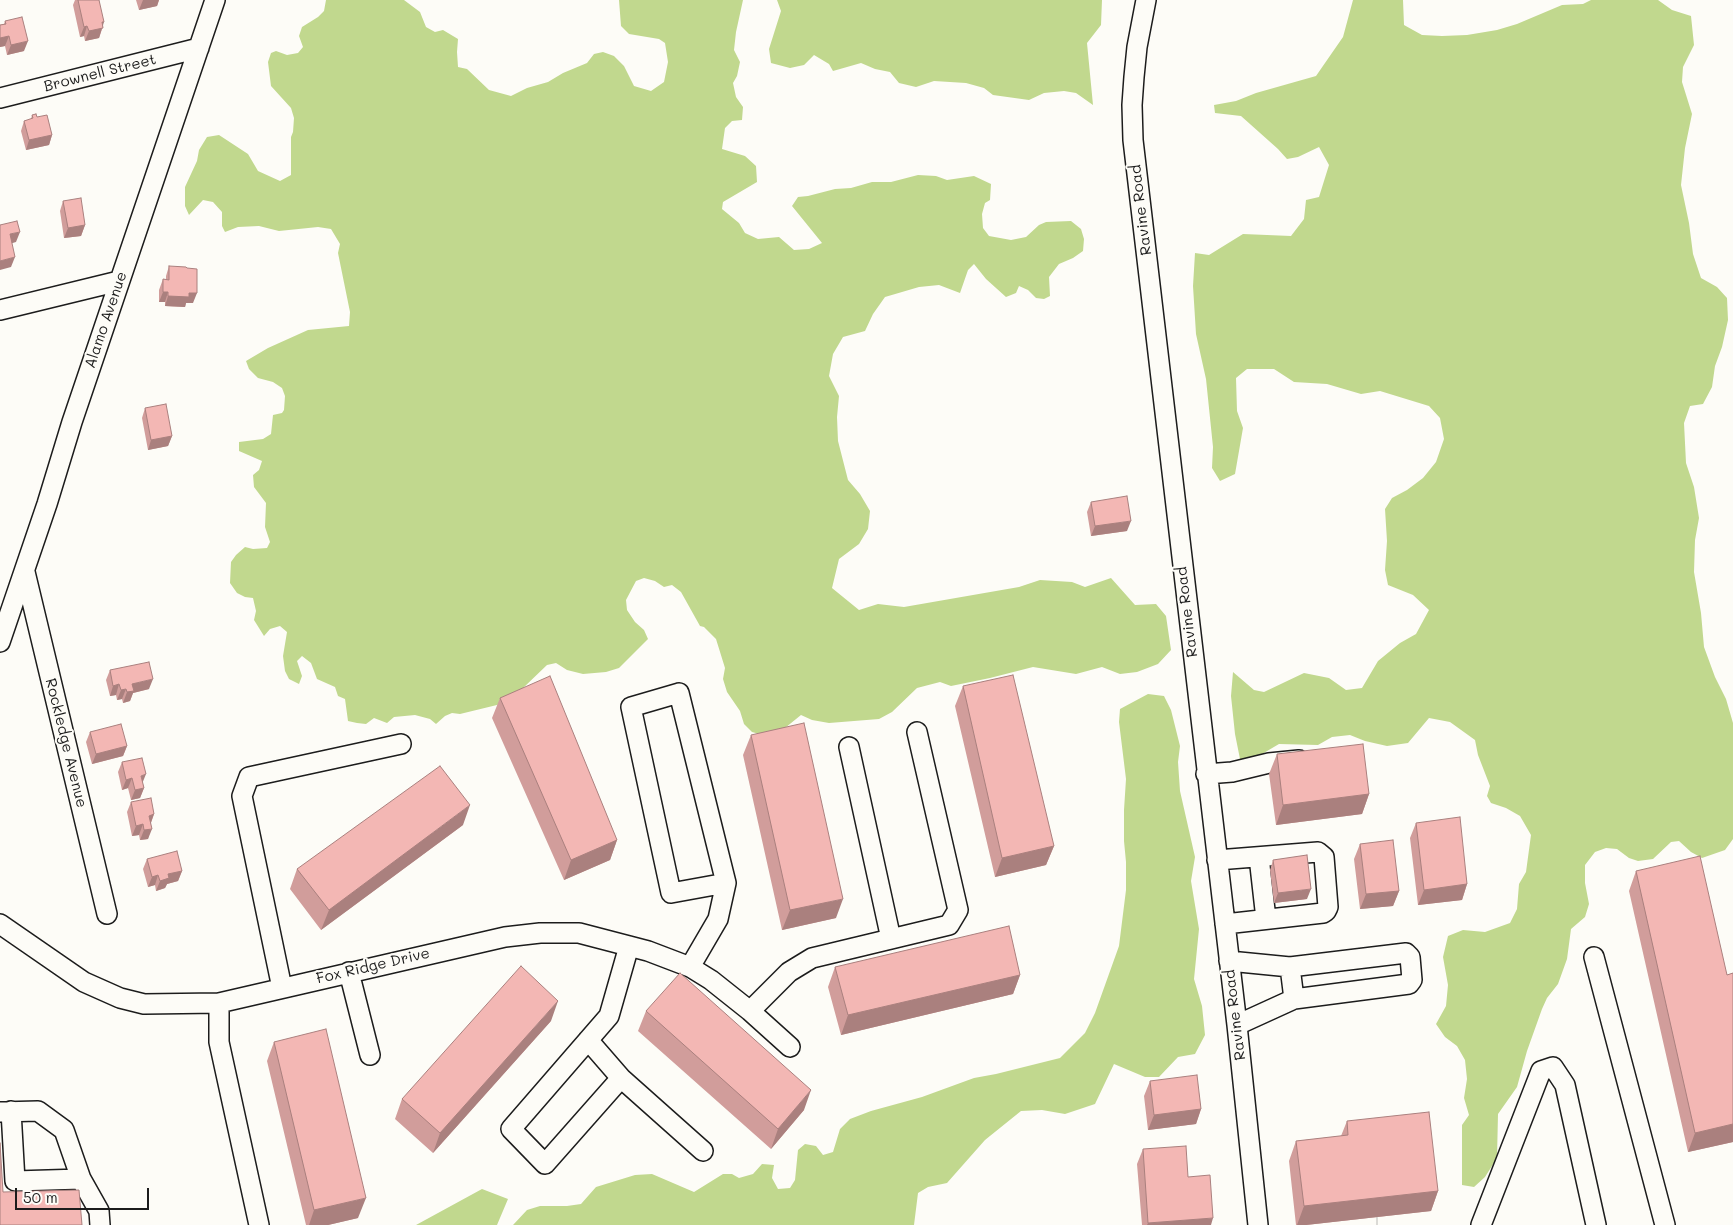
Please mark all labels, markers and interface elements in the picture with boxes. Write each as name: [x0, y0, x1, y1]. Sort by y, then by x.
street label: Brownell Street: [42, 50, 158, 96]
street label: Ravine Road: [1127, 164, 1155, 256]
street label: Alamo Avenue: [81, 269, 131, 371]
street label: Ravine Road: [1173, 566, 1201, 658]
street label: Rockledge Avenue: [41, 677, 91, 809]
street label: Fox Ridge Drive: [315, 944, 431, 988]
street label: Ravine Road: [1221, 969, 1249, 1061]
scale bar: [18, 1178, 151, 1210]
text: 50 m: [23, 1187, 58, 1207]

